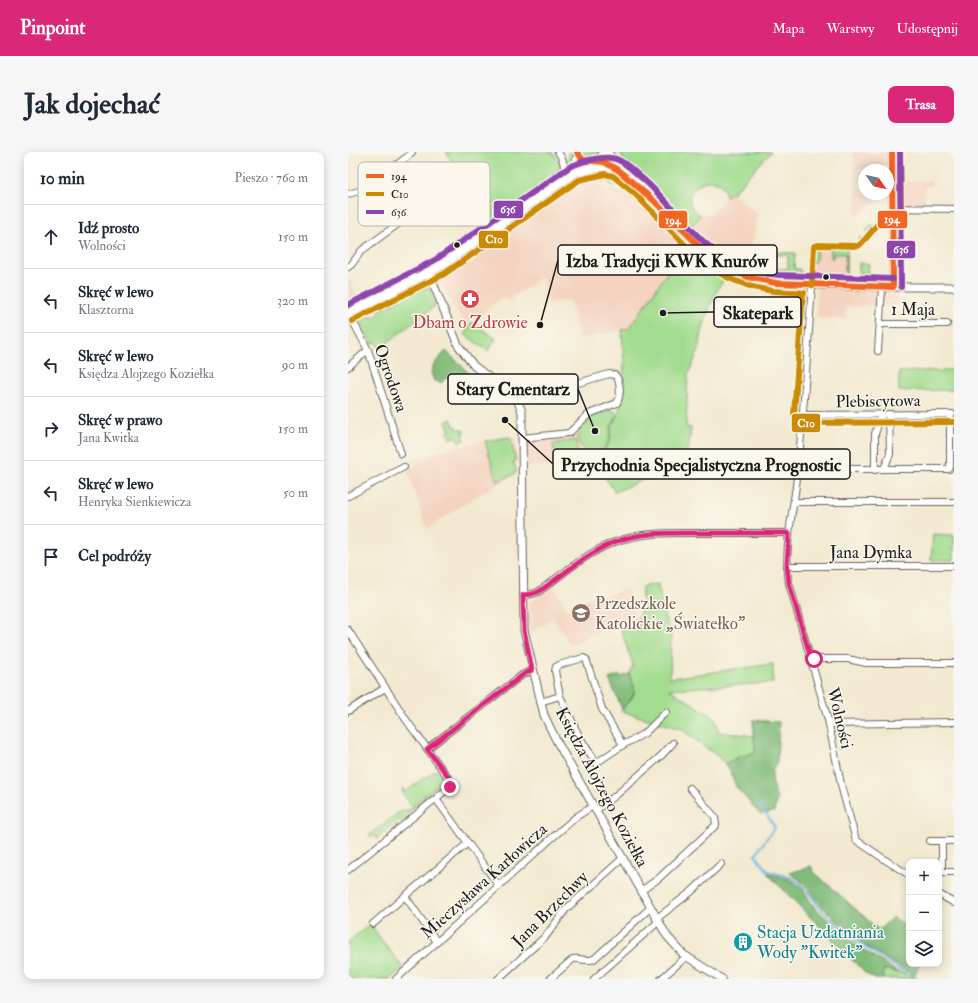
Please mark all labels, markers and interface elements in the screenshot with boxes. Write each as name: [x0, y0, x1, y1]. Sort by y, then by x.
text: Pinpoint: [20, 16, 85, 40]
text: Mapa: [772, 20, 804, 37]
text: Warstwy: [826, 20, 875, 37]
text: Udostępnij: [897, 20, 958, 37]
button: Trasa: [888, 86, 954, 123]
text: Jak dojechać: [24, 87, 160, 122]
legend: [358, 162, 490, 226]
north arrow: [858, 164, 894, 200]
text: 10 min: [40, 168, 85, 189]
text: Pieszo · 760 m: [235, 170, 308, 186]
text: 194: [391, 170, 408, 183]
text: C10: [391, 188, 409, 201]
line badge: 636: [493, 200, 524, 219]
text: 636: [500, 203, 517, 216]
text: 636: [391, 206, 408, 219]
line badge: 194: [658, 210, 688, 229]
line badge: 194: [877, 210, 908, 229]
text: 194: [884, 213, 901, 227]
text: 194: [665, 214, 682, 228]
text: Idź prosto: [78, 219, 139, 238]
icon: ahead: [40, 226, 62, 248]
text: 150 m: [278, 229, 308, 245]
line badge: C10: [478, 230, 509, 249]
text: C10: [485, 233, 503, 246]
text: Wolności: [78, 238, 126, 254]
unlabelled marker: [452, 240, 462, 250]
line badge: 636: [886, 240, 916, 259]
text: 636: [893, 243, 910, 256]
callout: Izba Tradycji KWK Knurów: [558, 245, 777, 275]
text: Izba Tradycji KWK Knurów: [566, 250, 769, 273]
unlabelled marker: [821, 272, 831, 282]
text: Skręć w lewo: [78, 283, 153, 302]
pharmacy icon: Dbam o Zdrowie: [459, 288, 481, 310]
icon: left: [40, 290, 62, 312]
text: 320 m: [277, 293, 308, 309]
callout: Skatepark: [714, 297, 801, 327]
street label: 1 Maja: [891, 299, 936, 320]
text: Klasztorna: [78, 302, 134, 318]
text: Skatepark: [723, 302, 794, 325]
place label: Dbam o Zdrowie: [412, 312, 528, 333]
street label: Ogrodowa: [370, 341, 413, 416]
text: Skręć w lewo: [78, 347, 153, 366]
icon: left: [40, 354, 62, 376]
text: 90 m: [282, 357, 308, 373]
text: Księdza Alojzego Koziełka: [78, 366, 214, 382]
callout: Stary Cmentarz: [448, 374, 578, 404]
text: Stary Cmentarz: [456, 378, 570, 401]
street label: Plebiscytowa: [835, 390, 922, 413]
text: Skręć w prawo: [78, 411, 162, 430]
line badge: C10: [791, 413, 821, 433]
text: C10: [797, 417, 815, 430]
icon: right: [40, 418, 62, 440]
text: 150 m: [278, 421, 308, 437]
text: Jana Kwitka: [78, 430, 139, 446]
callout: Przychodnia Specjalistyczna Prognostic: [553, 449, 850, 479]
text: Przychodnia Specjalistyczna Prognostic: [561, 454, 842, 477]
text: Skręć w lewo: [78, 475, 153, 494]
icon: left: [40, 482, 62, 504]
text: 50 m: [283, 485, 308, 501]
text: Henryka Sienkiewicza: [78, 494, 191, 510]
street label: Jana Dymka: [829, 542, 913, 564]
icon: arrive: [40, 546, 62, 568]
text: Cel podróży: [78, 547, 151, 566]
place label: Przedszkole Katolickie „Światełko”: [595, 593, 746, 634]
school or university icon: Przedszkole Katolickie „Światełko”: [570, 602, 592, 624]
route start: [805, 650, 823, 668]
street label: Wolności: [822, 684, 858, 751]
street label: Księdza Alojzego Koziełka: [551, 704, 654, 871]
route end: [441, 778, 459, 796]
street label: Mieczysława Karłowicza: [416, 818, 553, 944]
map controls: [906, 859, 942, 967]
button: +: [906, 859, 942, 895]
street label: Jana Brzechwy: [507, 866, 594, 953]
button: −: [906, 895, 942, 931]
place label: Stacja Uzdatniania Wody "Kwitek": [756, 922, 885, 964]
building icon: Stacja Uzdatniania Wody "Kwitek": [732, 931, 754, 953]
button: layers: [906, 931, 942, 967]

